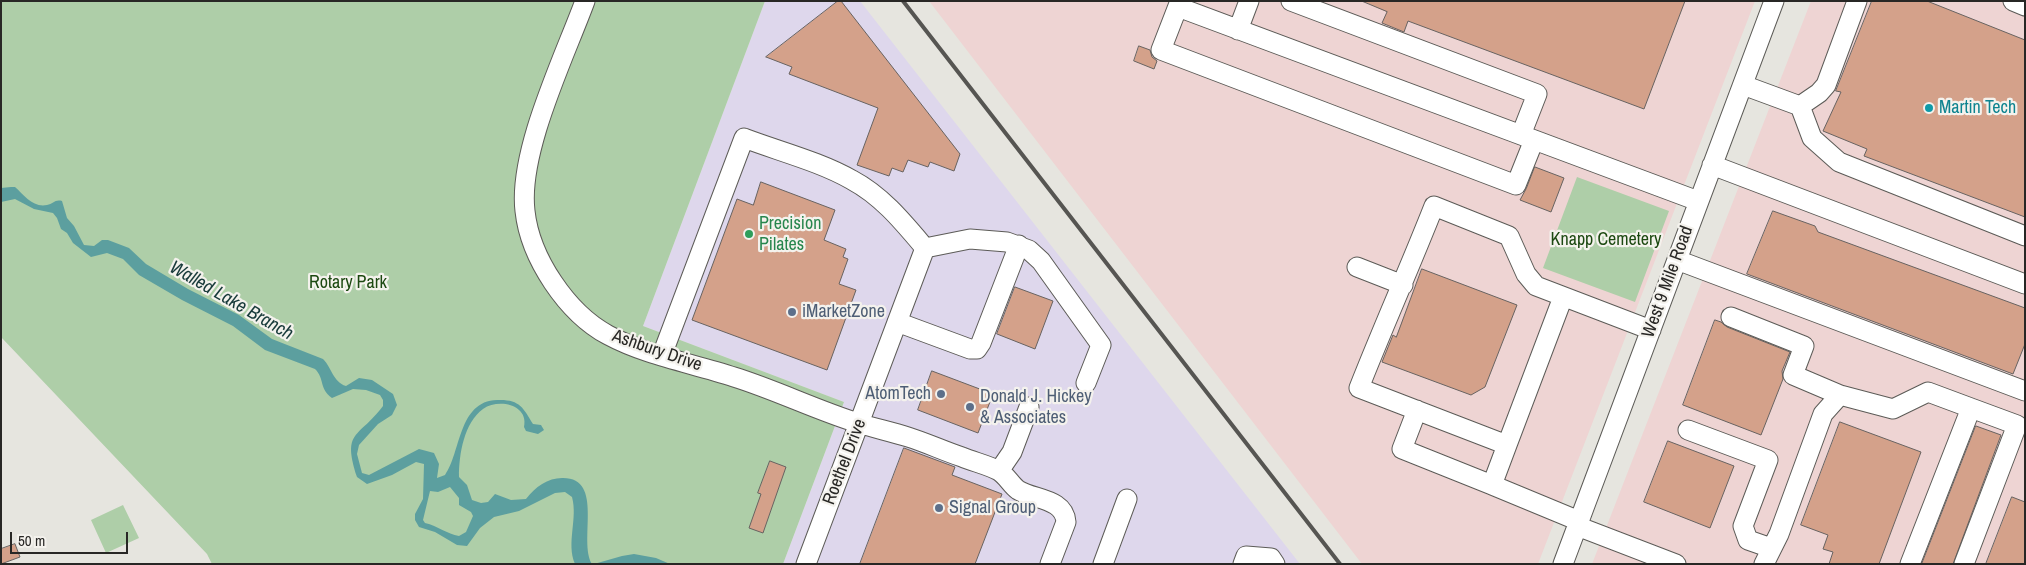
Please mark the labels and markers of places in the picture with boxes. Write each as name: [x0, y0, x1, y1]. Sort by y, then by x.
place label: Martin Tech: [1939, 97, 2016, 119]
marker: Martin Tech: [1923, 102, 1935, 114]
place label: Precision Pilates: [759, 213, 821, 255]
marker: Precision Pilates: [743, 228, 755, 240]
place label: iMarketZone: [802, 301, 885, 323]
marker: iMarketZone: [786, 306, 798, 318]
place label: AtomTech: [865, 383, 931, 405]
place label: Donald J. Hickey & Associates: [980, 386, 1092, 428]
marker: AtomTech: [935, 388, 947, 400]
marker: Donald J. Hickey & Associates: [964, 401, 976, 413]
place label: Signal Group: [949, 497, 1036, 519]
marker: Signal Group: [933, 502, 945, 514]

